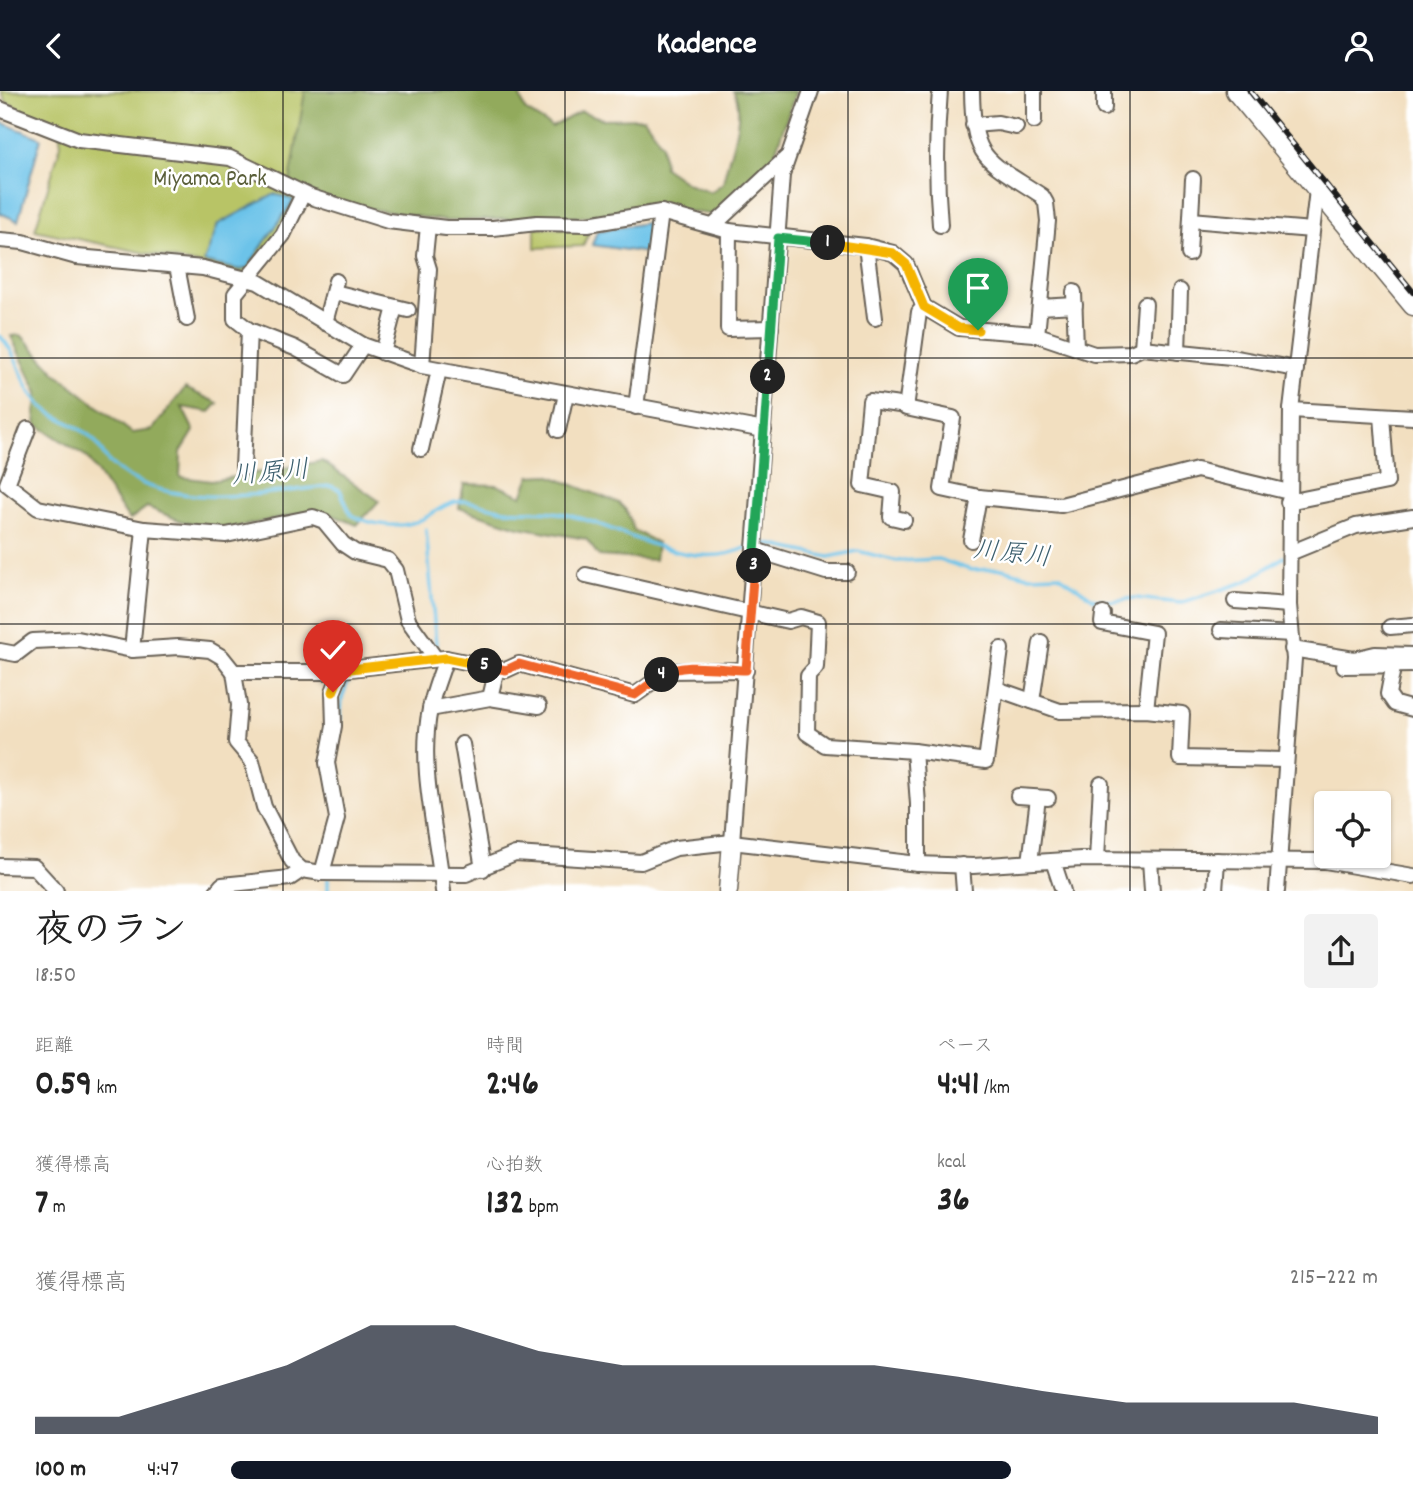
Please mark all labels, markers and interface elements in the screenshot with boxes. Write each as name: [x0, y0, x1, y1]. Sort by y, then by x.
text: Kadence: [656, 23, 757, 69]
icon: back: [35, 27, 73, 65]
icon: person: [1340, 27, 1378, 65]
park label: Miyama Park: [153, 163, 267, 197]
pin: 1: [810, 225, 846, 261]
text: 1: [825, 229, 830, 256]
pin: [948, 258, 1008, 330]
icon: arrive: [959, 269, 997, 307]
pin: 2: [750, 359, 786, 395]
text: 2: [763, 363, 772, 390]
water label: 川原川: [230, 453, 311, 496]
water label: 川原川: [971, 533, 1052, 578]
pin: 3: [736, 549, 772, 583]
text: 3: [749, 552, 758, 579]
pin: [303, 620, 363, 692]
icon: check: [314, 631, 352, 669]
pin: 5: [468, 649, 503, 683]
text: 5: [480, 652, 489, 679]
pin: 4: [644, 657, 680, 693]
text: 4: [658, 661, 665, 688]
map controls: [1314, 791, 1391, 868]
button: locate: [1314, 791, 1391, 868]
text: 夜のラン: [35, 906, 187, 961]
button: share: [1304, 914, 1378, 988]
text: 18:50: [35, 960, 76, 993]
text: 距離: [35, 1034, 73, 1061]
text: 時間: [486, 1034, 524, 1061]
text: ペース: [937, 1034, 993, 1061]
text: 0.59: [35, 1061, 92, 1111]
text: 2:46: [486, 1061, 539, 1111]
text: 4:41: [937, 1061, 980, 1111]
text: km: [92, 1076, 117, 1103]
text: /km: [980, 1076, 1010, 1103]
text: kcal: [937, 1150, 966, 1177]
text: 獲得標高: [35, 1153, 111, 1180]
text: 心拍数: [486, 1153, 543, 1180]
text: 36: [937, 1177, 970, 1227]
text: 7: [35, 1180, 48, 1230]
text: 132: [486, 1180, 525, 1230]
text: m: [48, 1195, 66, 1222]
text: bpm: [525, 1195, 559, 1222]
text: 215–222 m: [1290, 1262, 1378, 1295]
text: 獲得標高: [35, 1268, 127, 1301]
text: 100 m: [35, 1454, 86, 1487]
text: 4:47: [147, 1454, 179, 1487]

